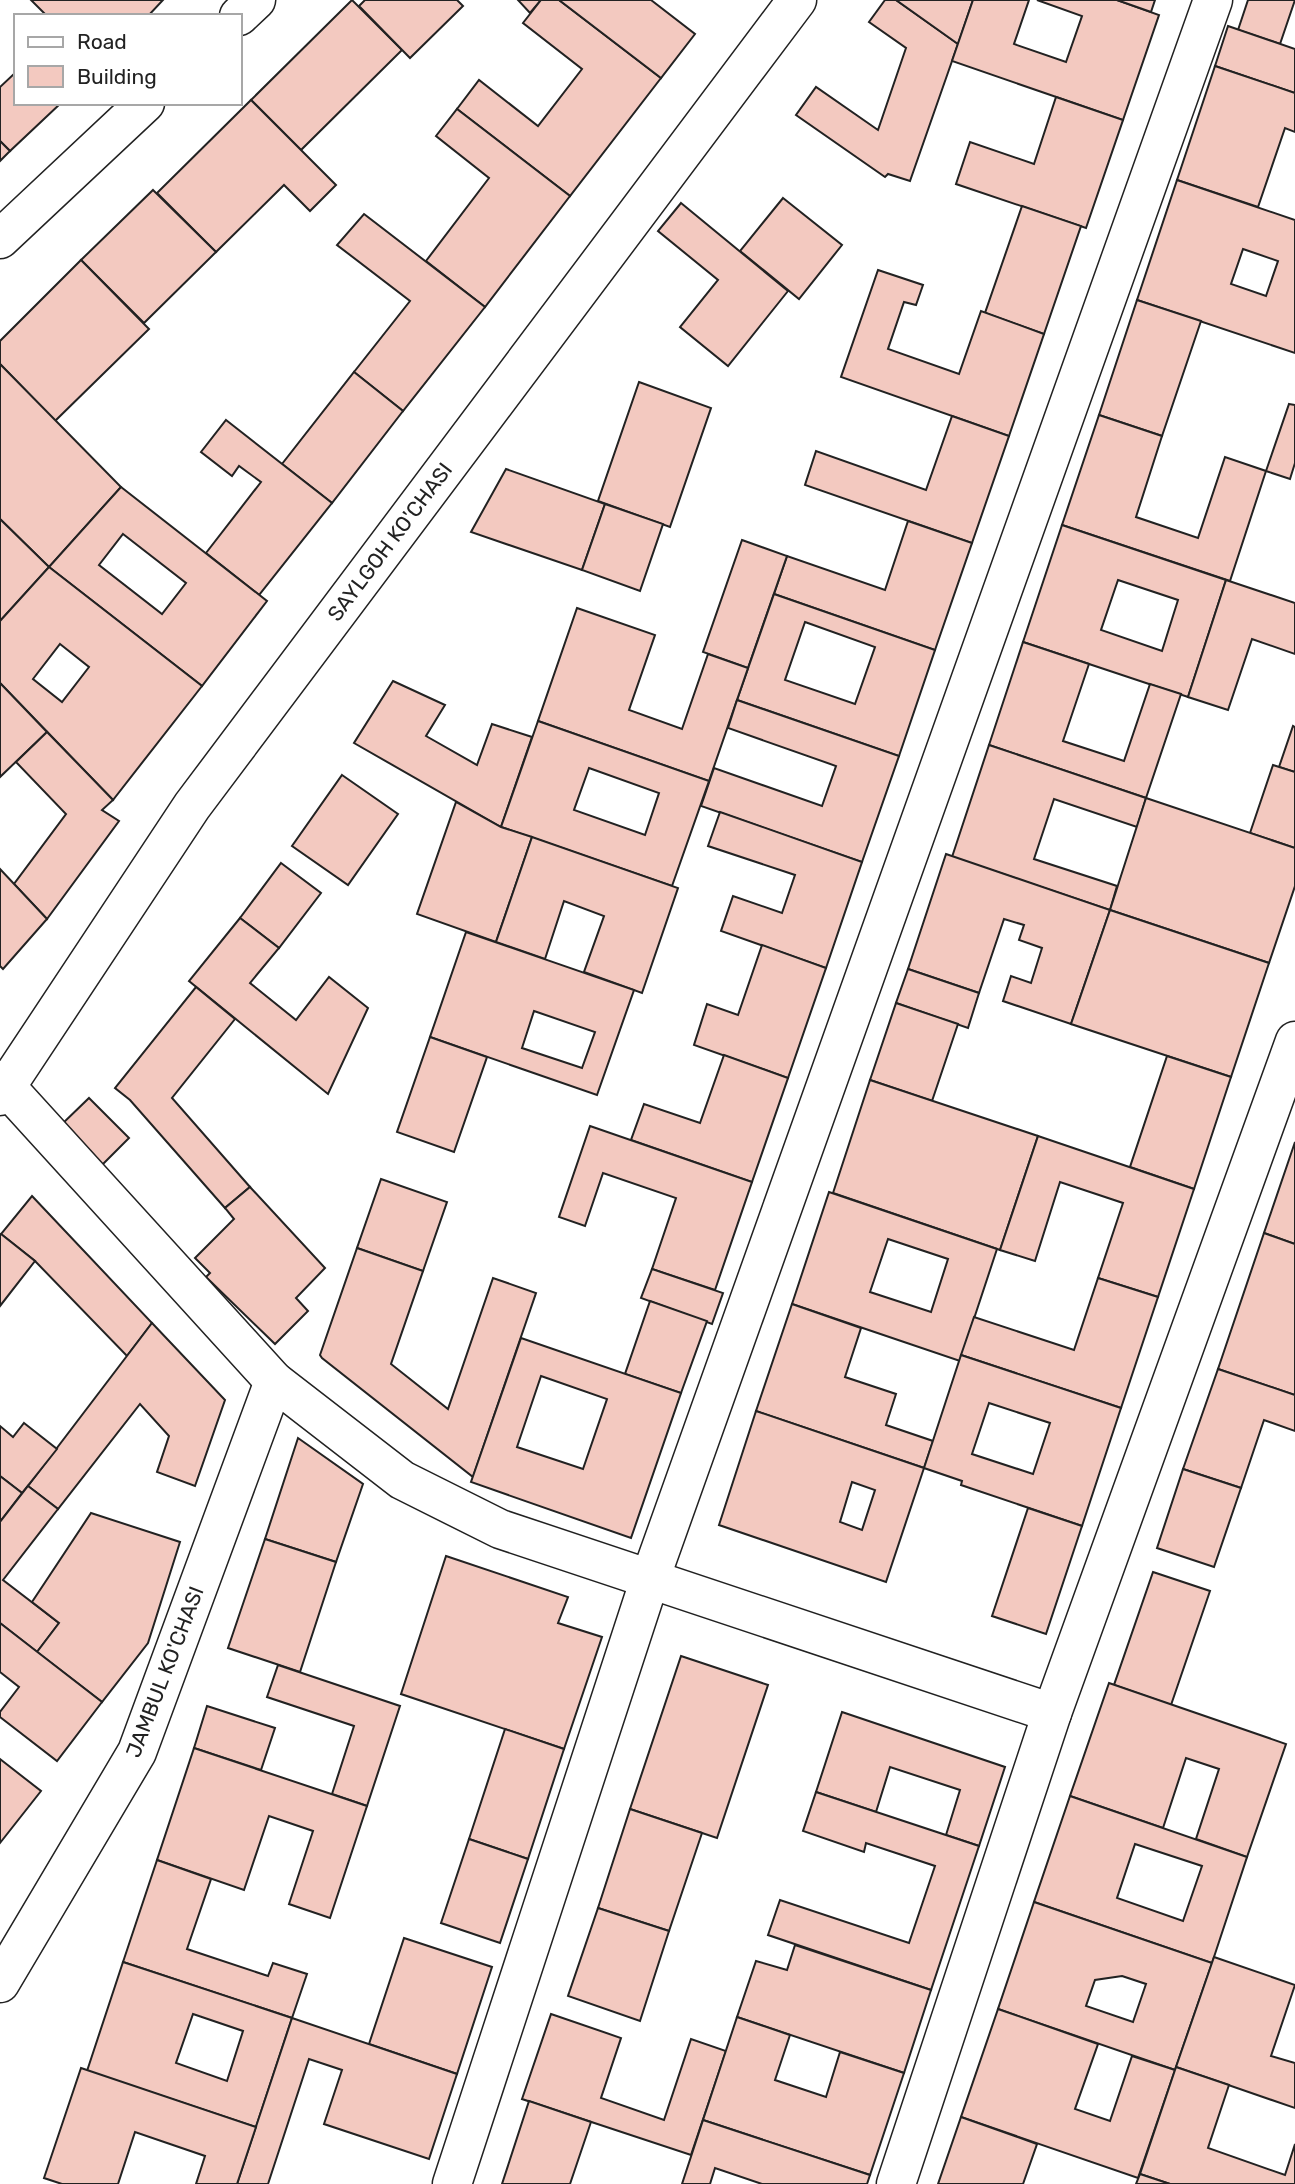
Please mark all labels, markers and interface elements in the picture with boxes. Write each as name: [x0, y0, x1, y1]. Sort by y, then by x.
legend: [14, 14, 242, 105]
text: Road: [77, 29, 127, 54]
text: Building: [77, 64, 157, 89]
street label: SAYLGOH KO'CHASI: [322, 458, 457, 626]
street label: JAMBUL KO'CHASI: [120, 1583, 209, 1761]

